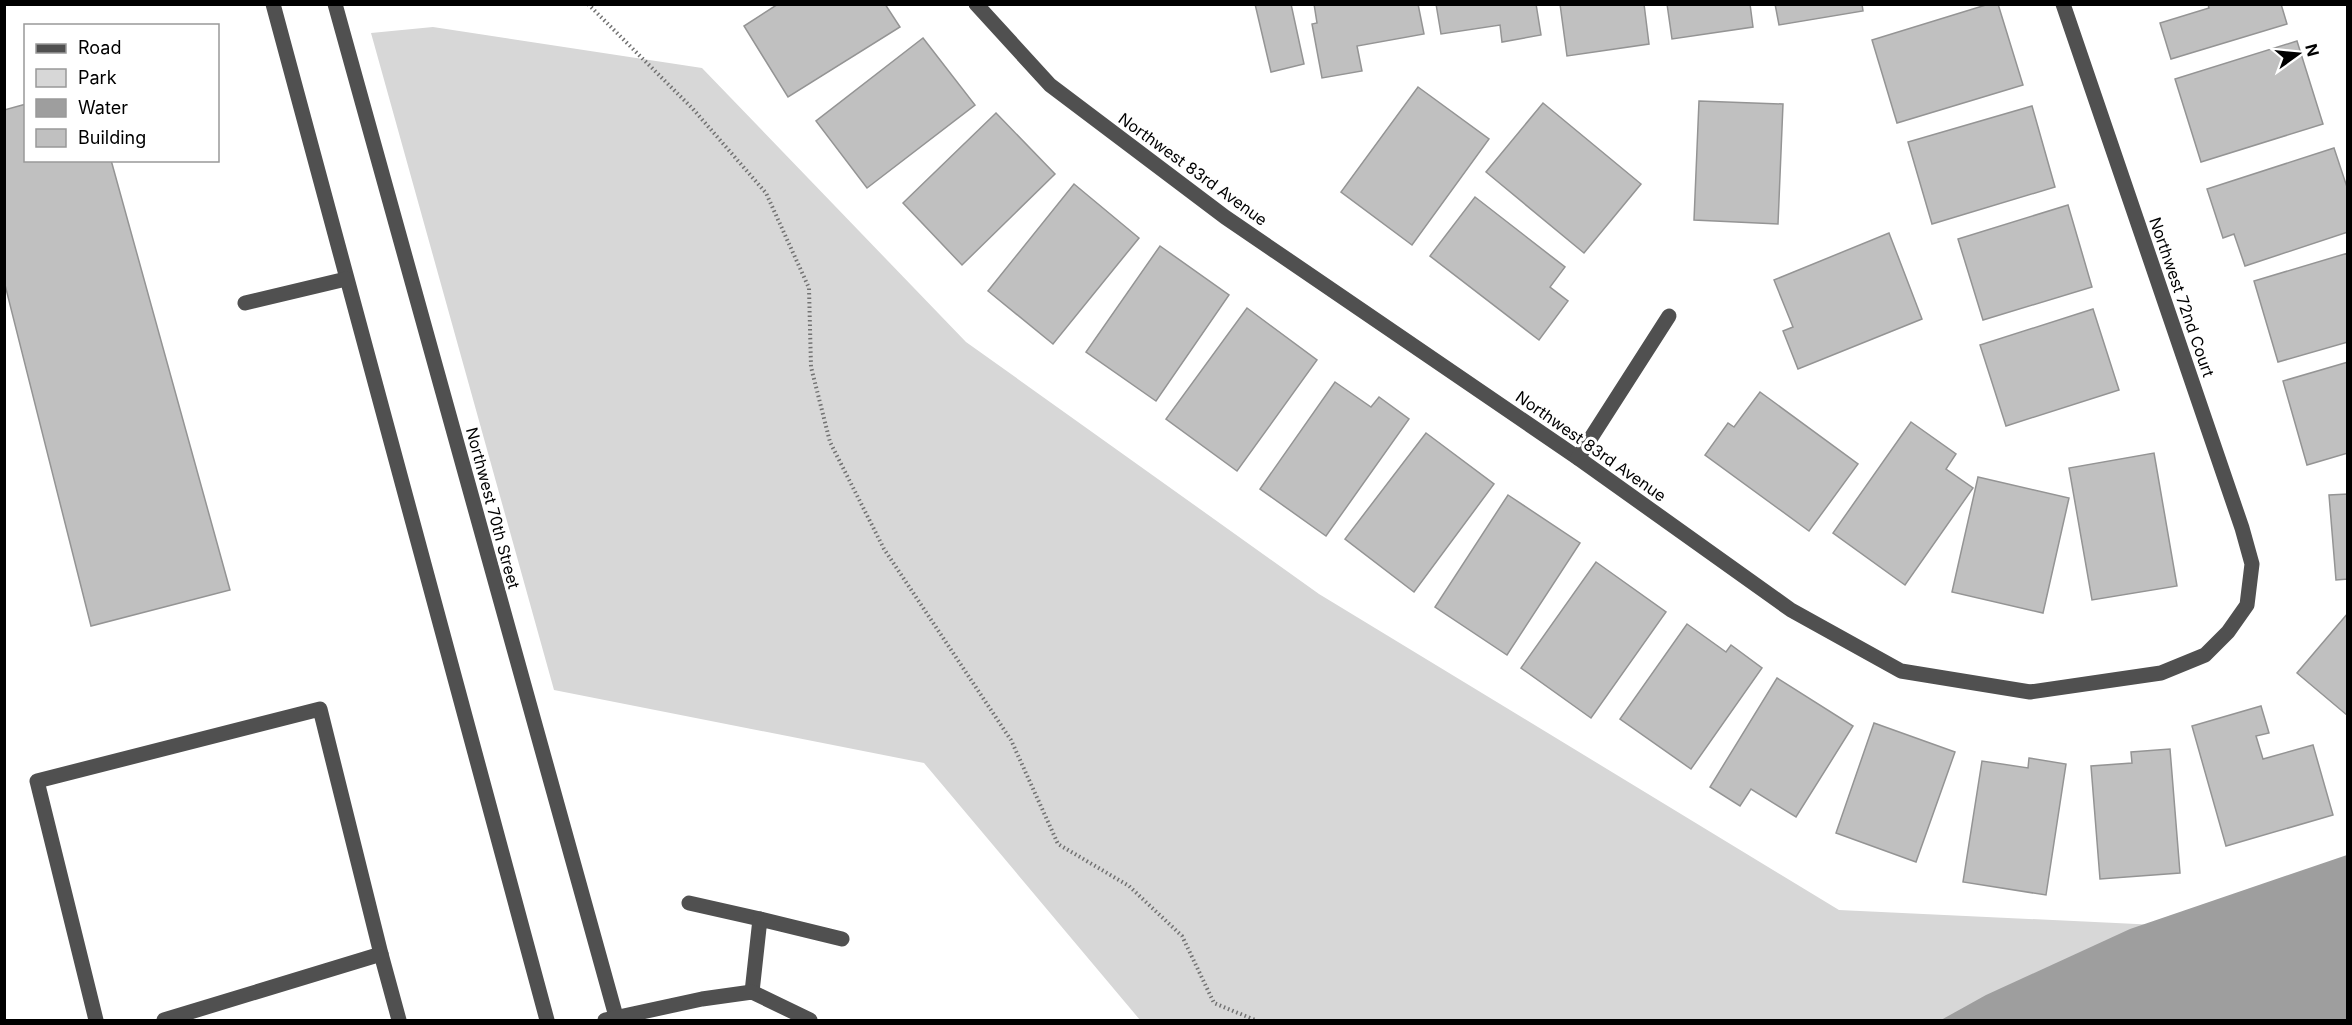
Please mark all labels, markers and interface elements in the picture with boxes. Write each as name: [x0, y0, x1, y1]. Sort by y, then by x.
legend: [24, 24, 219, 162]
north arrow: [2268, 24, 2328, 84]
text: Road: [78, 37, 121, 58]
text: N: [2301, 42, 2324, 59]
text: Park: [78, 67, 117, 88]
text: Water: [78, 97, 128, 118]
street label: Northwest 83rd Avenue: [1115, 108, 1271, 230]
text: Building: [78, 127, 146, 148]
street label: Northwest 72nd Court: [2145, 214, 2219, 380]
street label: Northwest 83rd Avenue: [1512, 386, 1670, 506]
street label: Northwest 70th Street: [462, 425, 524, 591]

